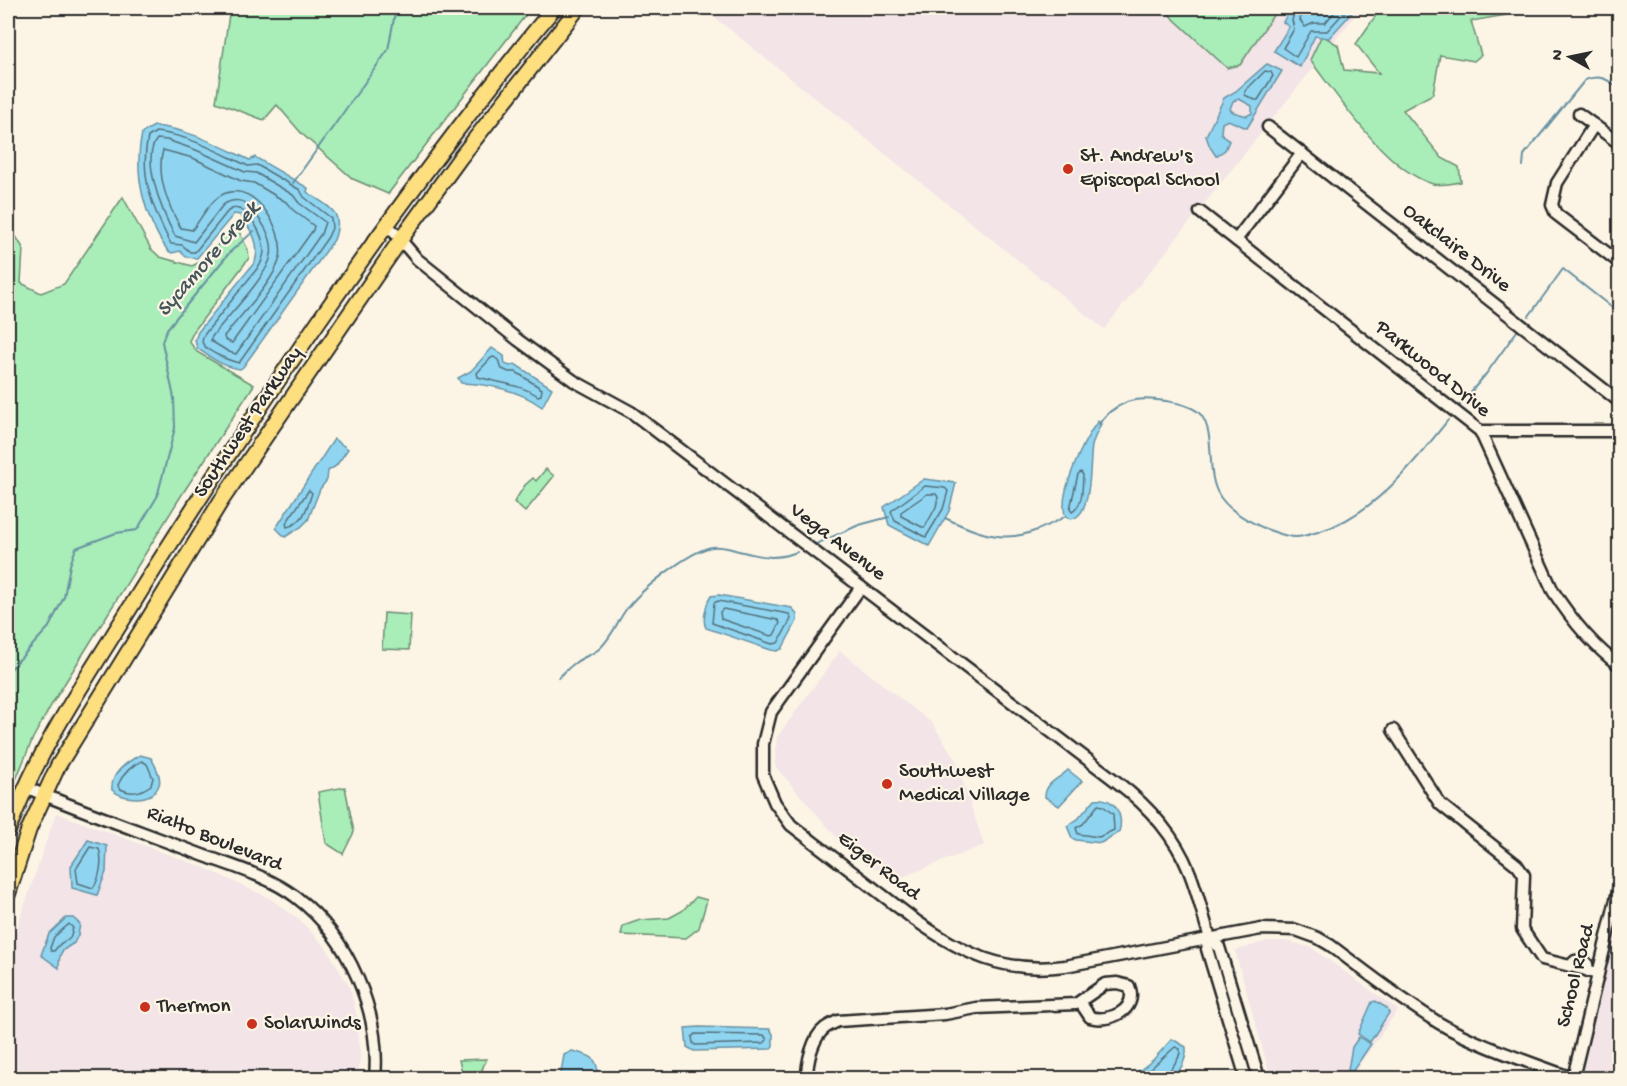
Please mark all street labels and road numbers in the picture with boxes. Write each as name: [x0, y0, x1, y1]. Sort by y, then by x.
street label: Oakclaire Drive: [1397, 199, 1516, 300]
street label: Parkwood Drive: [1369, 315, 1496, 425]
street label: Southwest Parkway: [189, 343, 309, 503]
street label: Vega Avenue: [783, 498, 891, 588]
street label: Rialto Boulevard: [143, 801, 287, 879]
street label: Eiger Road: [831, 827, 926, 908]
street label: School Road: [1552, 920, 1602, 1030]

